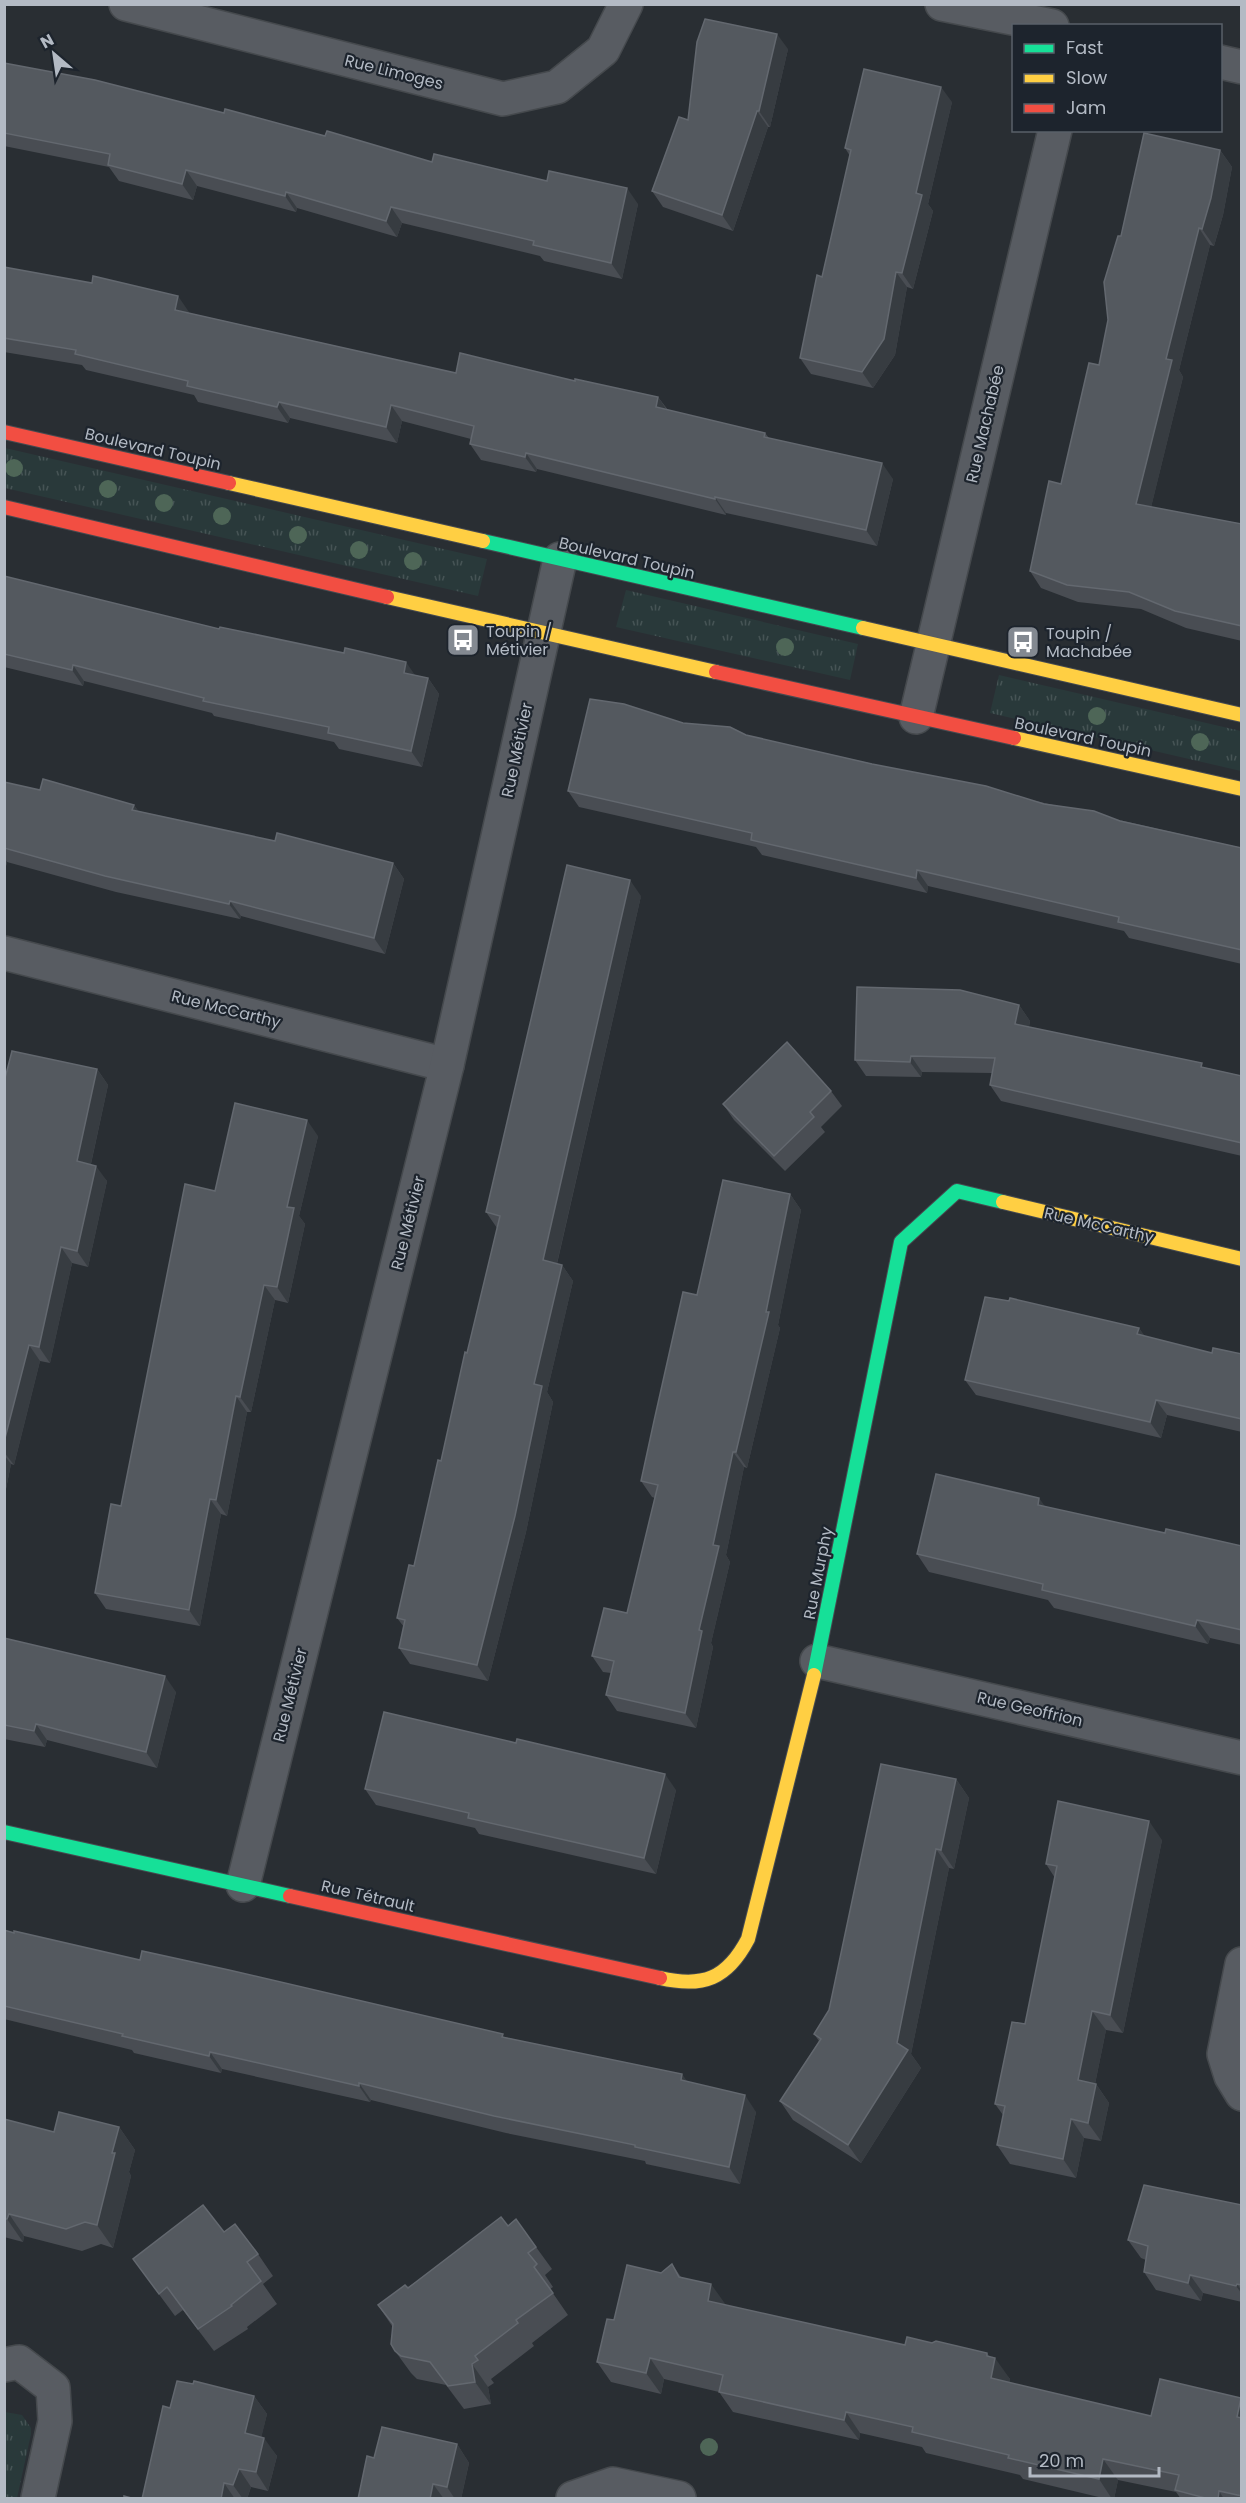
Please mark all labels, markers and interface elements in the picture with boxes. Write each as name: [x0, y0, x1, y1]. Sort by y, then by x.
north arrow: [24, 24, 84, 84]
legend: [1012, 24, 1222, 132]
text: N: [36, 28, 58, 54]
text: Fast: [1066, 35, 1103, 60]
street label: Rue Limoges: [342, 49, 446, 95]
text: Slow: [1066, 65, 1108, 90]
text: Jam: [1066, 95, 1106, 120]
street label: Rue Machabée: [960, 363, 1010, 485]
street label: Boulevard Toupin: [83, 422, 223, 476]
street label: Boulevard Toupin: [557, 531, 697, 585]
place label: Toupin / Métivier: [486, 620, 552, 661]
bus stop icon: Toupin / Métivier: [445, 622, 481, 658]
place label: Toupin / Machabée: [1046, 622, 1132, 663]
bus stop icon: Toupin / Machabée: [1005, 624, 1041, 660]
street label: Rue Métivier: [496, 700, 538, 800]
street label: Boulevard Toupin: [1013, 711, 1153, 763]
street label: Rue McCarthy: [169, 984, 283, 1034]
street label: Rue Métivier: [385, 1173, 431, 1273]
street label: Rue McCarthy: [1042, 1201, 1156, 1249]
street label: Rue Murphy: [798, 1525, 838, 1621]
street label: Rue Métivier: [267, 1645, 313, 1745]
street label: Rue Geoffrion: [975, 1686, 1085, 1732]
street label: Rue Tétrault: [319, 1874, 417, 1918]
scale bar: [1030, 2440, 1159, 2478]
text: 20 m: [1039, 2448, 1084, 2473]

